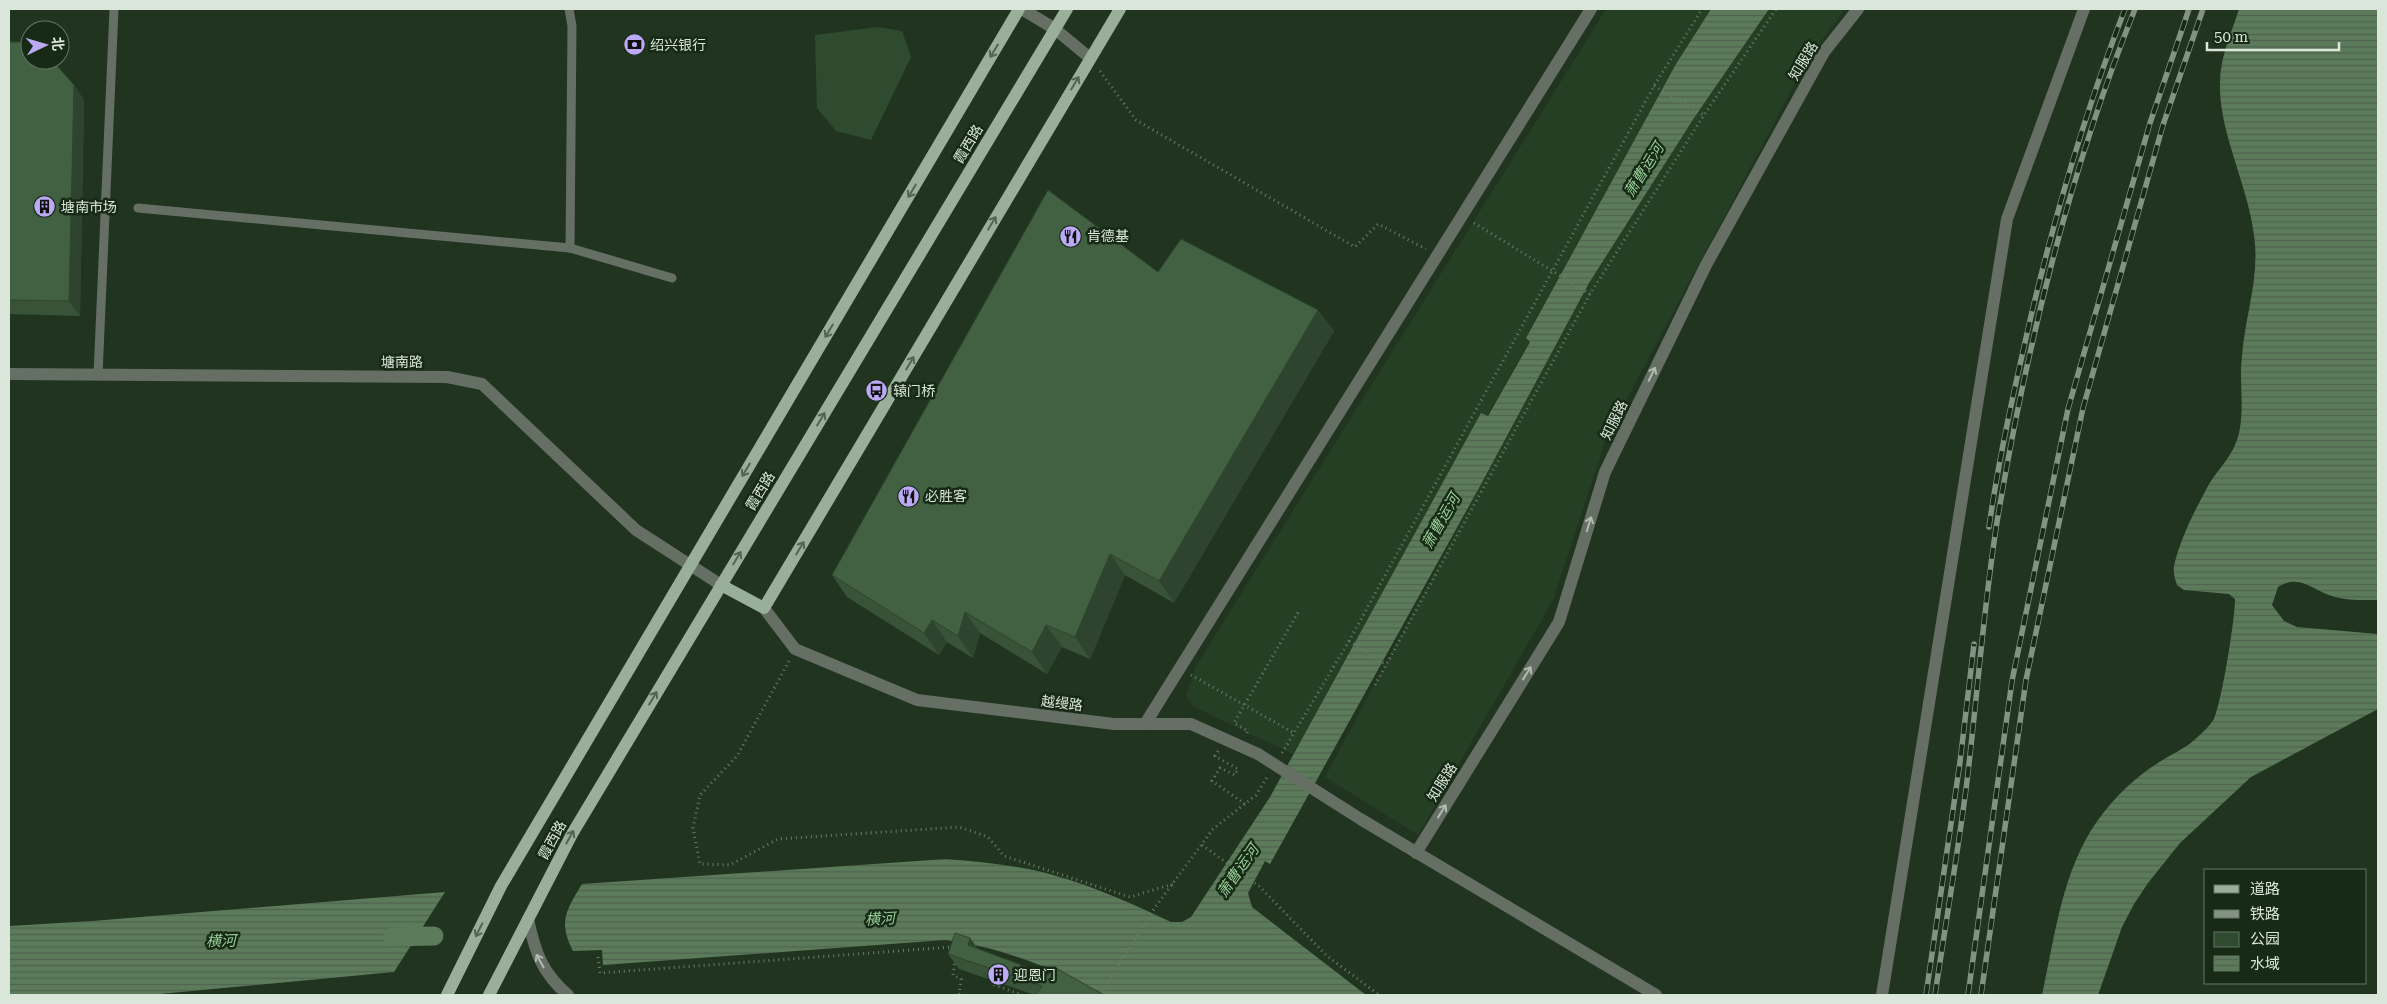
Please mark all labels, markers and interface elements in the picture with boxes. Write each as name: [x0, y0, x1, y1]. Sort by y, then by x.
north arrow: [20, 20, 70, 70]
scale bar: [2207, 20, 2340, 52]
text: 50 m: [2214, 28, 2249, 46]
bank icon: 绍兴银行: [622, 33, 646, 57]
text: 北: [49, 36, 67, 52]
place label: 绍兴银行: [650, 37, 706, 53]
street label: 知服路: [1785, 39, 1821, 83]
one-way arrow: [989, 43, 999, 57]
one-way arrow: [1071, 77, 1081, 91]
street label: 霞西路: [950, 122, 986, 166]
water label: 萧曹运河: [1620, 137, 1669, 200]
one-way arrow: [906, 183, 916, 197]
building icon: 塘南市场: [33, 195, 57, 219]
place label: 塘南市场: [61, 199, 117, 215]
one-way arrow: [988, 216, 998, 230]
restaurant icon: 肯德基: [1059, 224, 1083, 248]
place label: 肯德基: [1087, 228, 1129, 244]
one-way arrow: [823, 323, 833, 337]
street label: 塘南路: [381, 354, 423, 370]
one-way arrow: [905, 356, 915, 370]
one-way arrow: [1648, 367, 1658, 382]
bus stop icon: 辕门桥: [865, 379, 889, 403]
place label: 辕门桥: [893, 383, 935, 399]
street label: 知服路: [1598, 398, 1630, 442]
one-way arrow: [816, 412, 826, 426]
one-way arrow: [741, 463, 751, 477]
street label: 霞西路: [742, 469, 778, 513]
restaurant icon: 必胜客: [897, 484, 921, 508]
place label: 必胜客: [925, 488, 967, 504]
water label: 萧曹运河: [1418, 488, 1465, 551]
one-way arrow: [1585, 516, 1594, 532]
one-way arrow: [795, 541, 805, 555]
one-way arrow: [733, 552, 743, 566]
one-way arrow: [1523, 666, 1533, 680]
one-way arrow: [649, 691, 659, 705]
street label: 越缦路: [1040, 693, 1084, 713]
street label: 知服路: [1424, 760, 1460, 804]
one-way arrow: [1437, 805, 1447, 819]
street label: 霞西路: [535, 818, 569, 862]
one-way arrow: [566, 830, 575, 845]
water label: 萧曹运河: [1213, 839, 1264, 901]
legend: [2204, 869, 2367, 984]
text: 道路: [2250, 880, 2280, 898]
text: 铁路: [2250, 905, 2280, 923]
water label: 横河: [865, 909, 898, 929]
one-way arrow: [474, 922, 484, 937]
text: 公园: [2250, 930, 2280, 948]
water label: 横河: [206, 932, 239, 950]
one-way arrow: [535, 954, 545, 969]
text: 水域: [2250, 955, 2280, 973]
building icon: 迎恩门: [986, 963, 1010, 987]
place label: 迎恩门: [1014, 967, 1056, 983]

